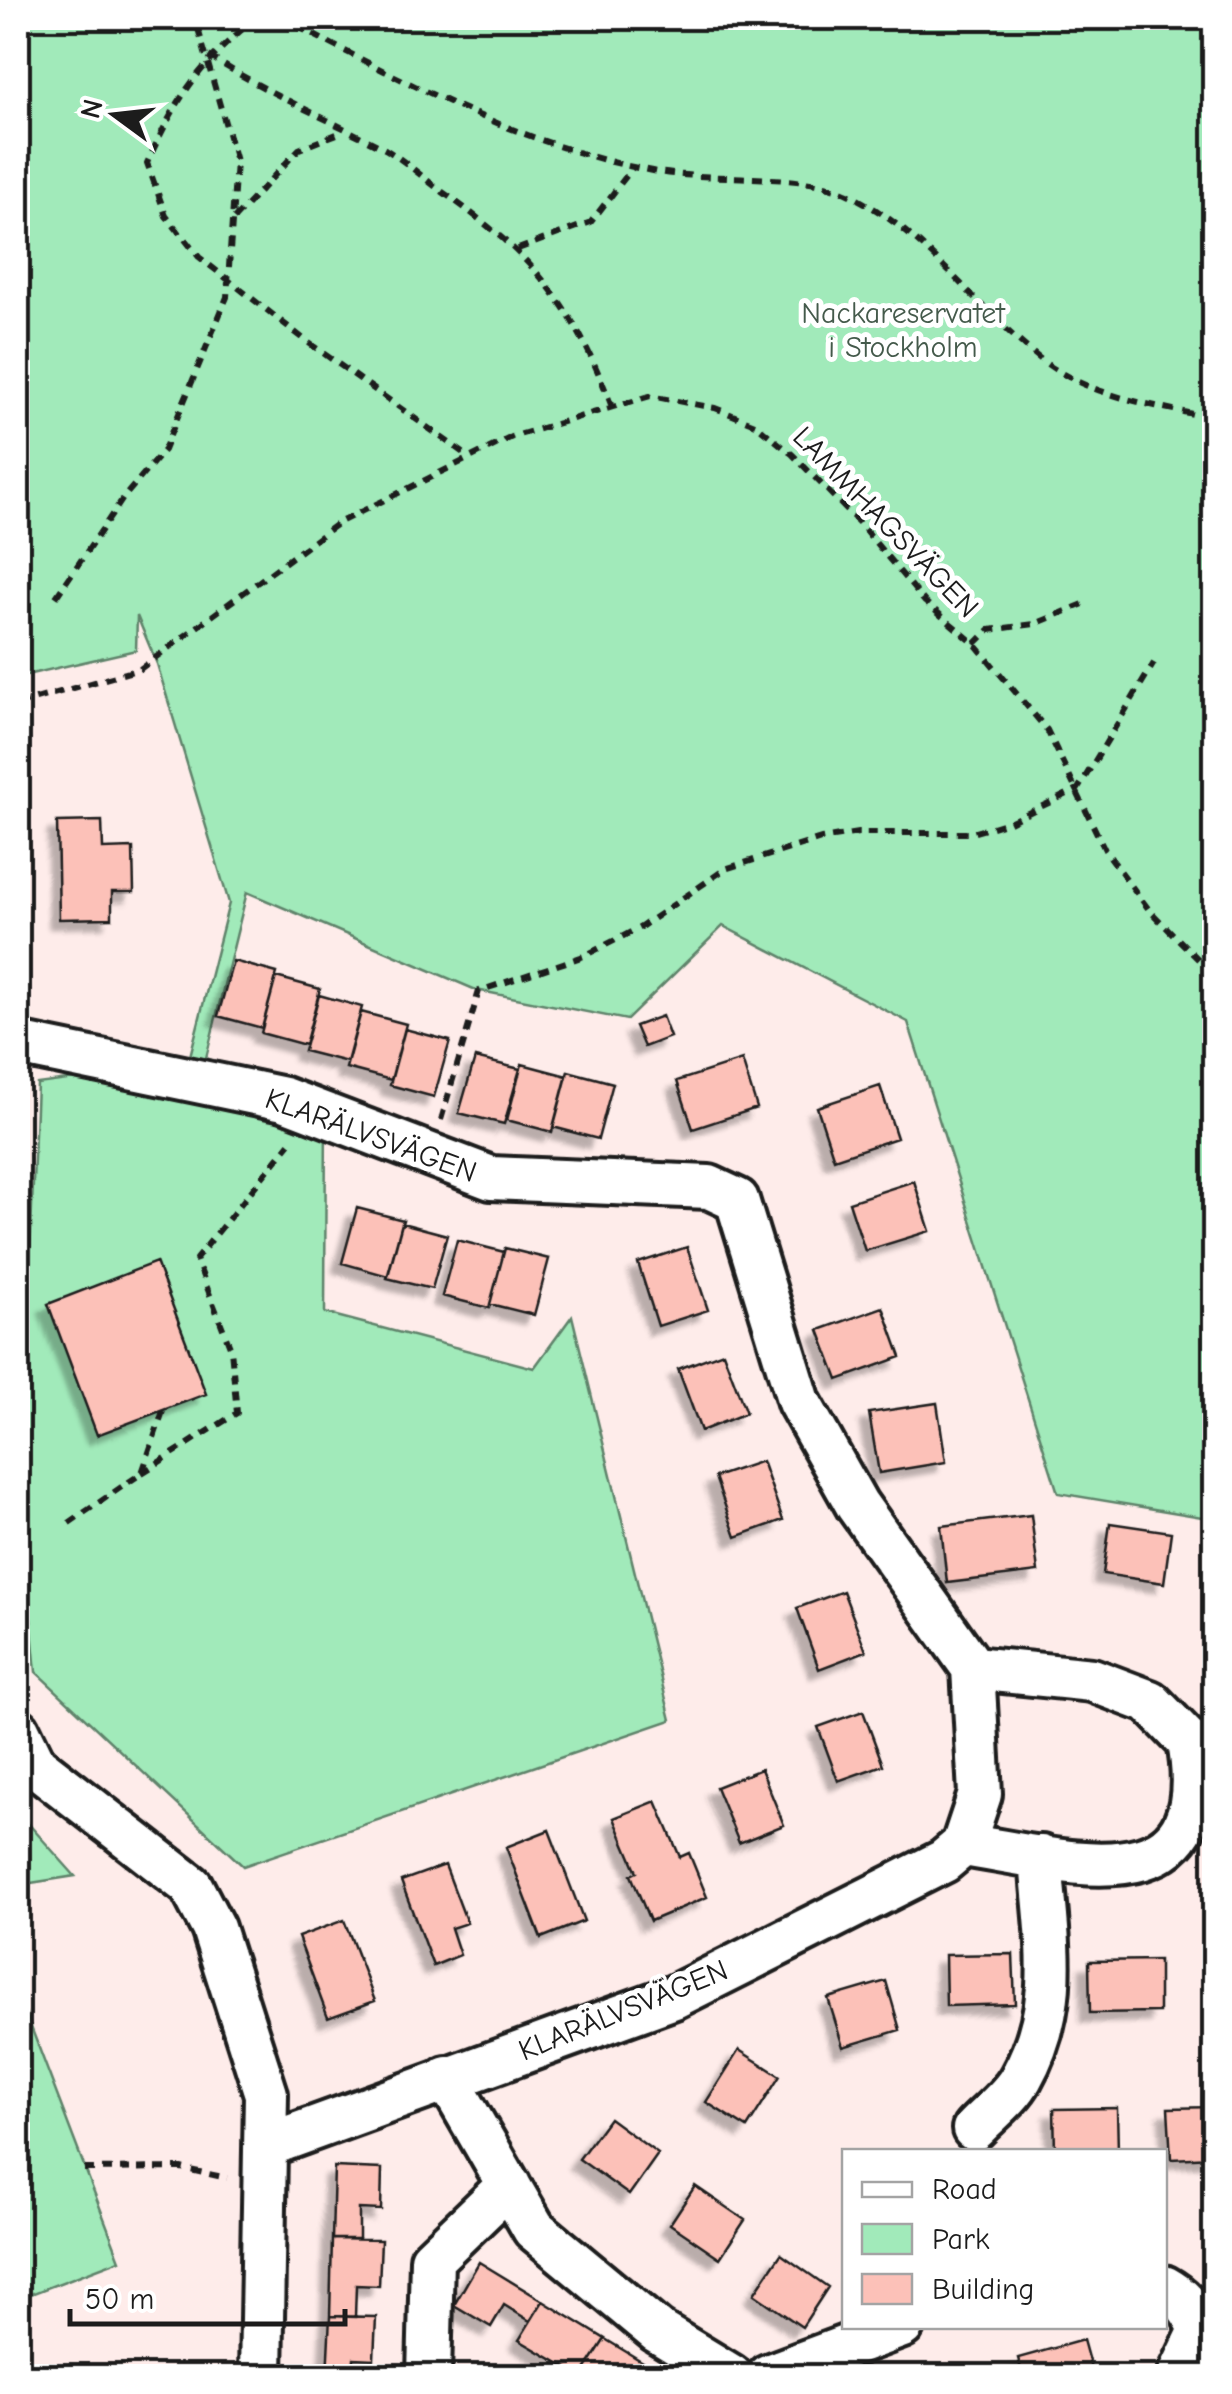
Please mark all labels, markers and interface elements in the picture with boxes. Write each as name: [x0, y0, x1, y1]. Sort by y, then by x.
north arrow: [65, 65, 165, 165]
text: N: [74, 96, 110, 122]
park label: Nackareservatet i Stockholm: [801, 296, 1006, 365]
street label: LAMMHAGSVÄGEN: [786, 420, 986, 625]
street label: KLARÄLVSVÄGEN: [260, 1081, 481, 1190]
street label: KLARÄLVSVÄGEN: [514, 1953, 733, 2068]
legend: [842, 2149, 1167, 2329]
text: Road: [932, 2172, 997, 2207]
text: Park: [932, 2222, 990, 2257]
scale bar: [70, 2264, 345, 2326]
text: Building: [932, 2272, 1035, 2307]
text: 50 m: [85, 2282, 154, 2317]

